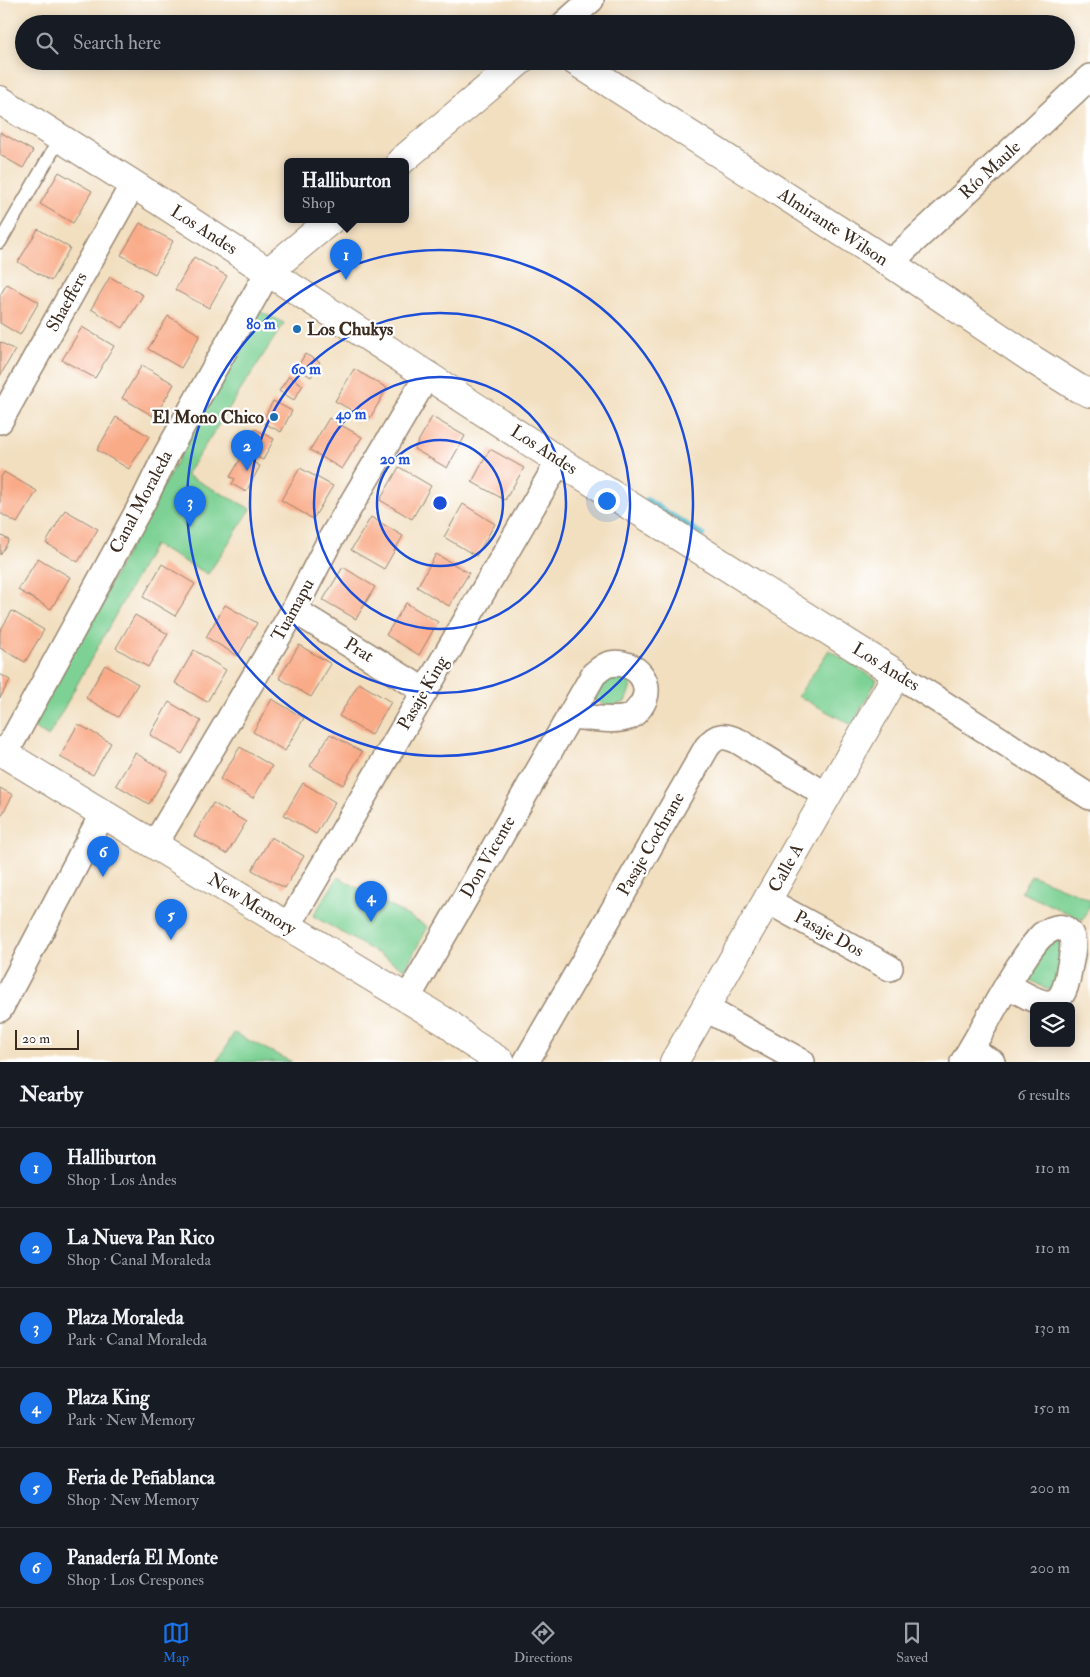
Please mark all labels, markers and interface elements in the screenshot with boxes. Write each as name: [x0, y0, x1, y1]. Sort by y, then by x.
search box: [15, 15, 1075, 70]
icon: search: [33, 29, 61, 57]
text: Search here: [73, 31, 161, 55]
street label: Río Maule: [954, 135, 1026, 204]
popup: [284, 158, 409, 223]
text: Halliburton: [302, 169, 391, 193]
street label: Almirante Wilson: [773, 182, 893, 271]
text: Shop: [302, 193, 335, 213]
street label: Los Andes: [166, 200, 242, 260]
pin: 1: [330, 239, 362, 280]
street label: Shaeffers: [41, 268, 93, 336]
text: 80 m: [246, 315, 276, 334]
place label: Los Chukys: [307, 318, 393, 341]
marker: Los Chukys: [291, 323, 303, 335]
text: 60 m: [291, 360, 321, 379]
text: 40 m: [335, 405, 367, 424]
place label: El Mono Chico: [152, 406, 264, 429]
marker: El Mono Chico: [268, 411, 280, 423]
street label: Los Andes: [506, 420, 582, 480]
pin: 2: [231, 430, 263, 471]
street label: Canal Moraleda: [104, 446, 178, 558]
text: 20 m: [380, 450, 410, 469]
pin: 3: [174, 486, 206, 527]
your location: [594, 488, 620, 514]
centre of rings: [431, 494, 449, 512]
street label: Tuamapu: [266, 575, 320, 645]
street label: Prat: [340, 632, 378, 668]
street label: Los Andes: [848, 637, 924, 697]
street label: Pasaje King: [393, 651, 454, 734]
street label: Pasaje Cochrane: [612, 788, 690, 900]
street label: Don Vicente: [455, 811, 521, 902]
pin: 6: [87, 836, 119, 877]
street label: Calle A: [763, 839, 809, 896]
street label: New Memory: [204, 868, 301, 941]
pin: 4: [355, 881, 387, 922]
pin: 5: [155, 899, 187, 940]
street label: Pasaje Dos: [790, 906, 868, 962]
map controls: [1030, 1002, 1075, 1047]
button: layers: [1030, 1002, 1075, 1047]
scale bar: [15, 1027, 79, 1050]
text: 20 m: [22, 1030, 50, 1047]
text: Nearby: [20, 1081, 83, 1108]
text: 6 results: [1018, 1085, 1070, 1105]
text: Halliburton: [67, 1146, 156, 1170]
text: 1: [33, 1158, 39, 1178]
text: 110 m: [1035, 1158, 1070, 1178]
text: Shop · Los Andes: [67, 1170, 177, 1190]
text: La Nueva Pan Rico: [67, 1226, 214, 1250]
text: 2: [32, 1238, 40, 1258]
text: 110 m: [1035, 1238, 1070, 1258]
text: Shop · Canal Moraleda: [67, 1250, 211, 1270]
text: Plaza Moraleda: [67, 1306, 184, 1330]
text: 3: [33, 1318, 39, 1338]
text: 130 m: [1034, 1318, 1070, 1338]
text: Park · Canal Moraleda: [67, 1330, 207, 1350]
text: Plaza King: [67, 1386, 149, 1410]
text: 4: [32, 1398, 40, 1418]
text: 150 m: [1033, 1398, 1070, 1418]
text: Park · New Memory: [67, 1410, 195, 1430]
text: Feria de Peñablanca: [67, 1466, 215, 1490]
text: 5: [32, 1478, 40, 1498]
text: 200 m: [1030, 1478, 1070, 1498]
text: Shop · New Memory: [67, 1490, 199, 1510]
text: Panadería El Monte: [67, 1546, 218, 1570]
text: 6: [32, 1558, 40, 1578]
text: 200 m: [1030, 1558, 1070, 1578]
text: Shop · Los Crespones: [67, 1570, 204, 1590]
tab: Map: [162, 1619, 190, 1666]
tab: Directions: [514, 1619, 572, 1666]
tab: Saved: [896, 1619, 928, 1666]

